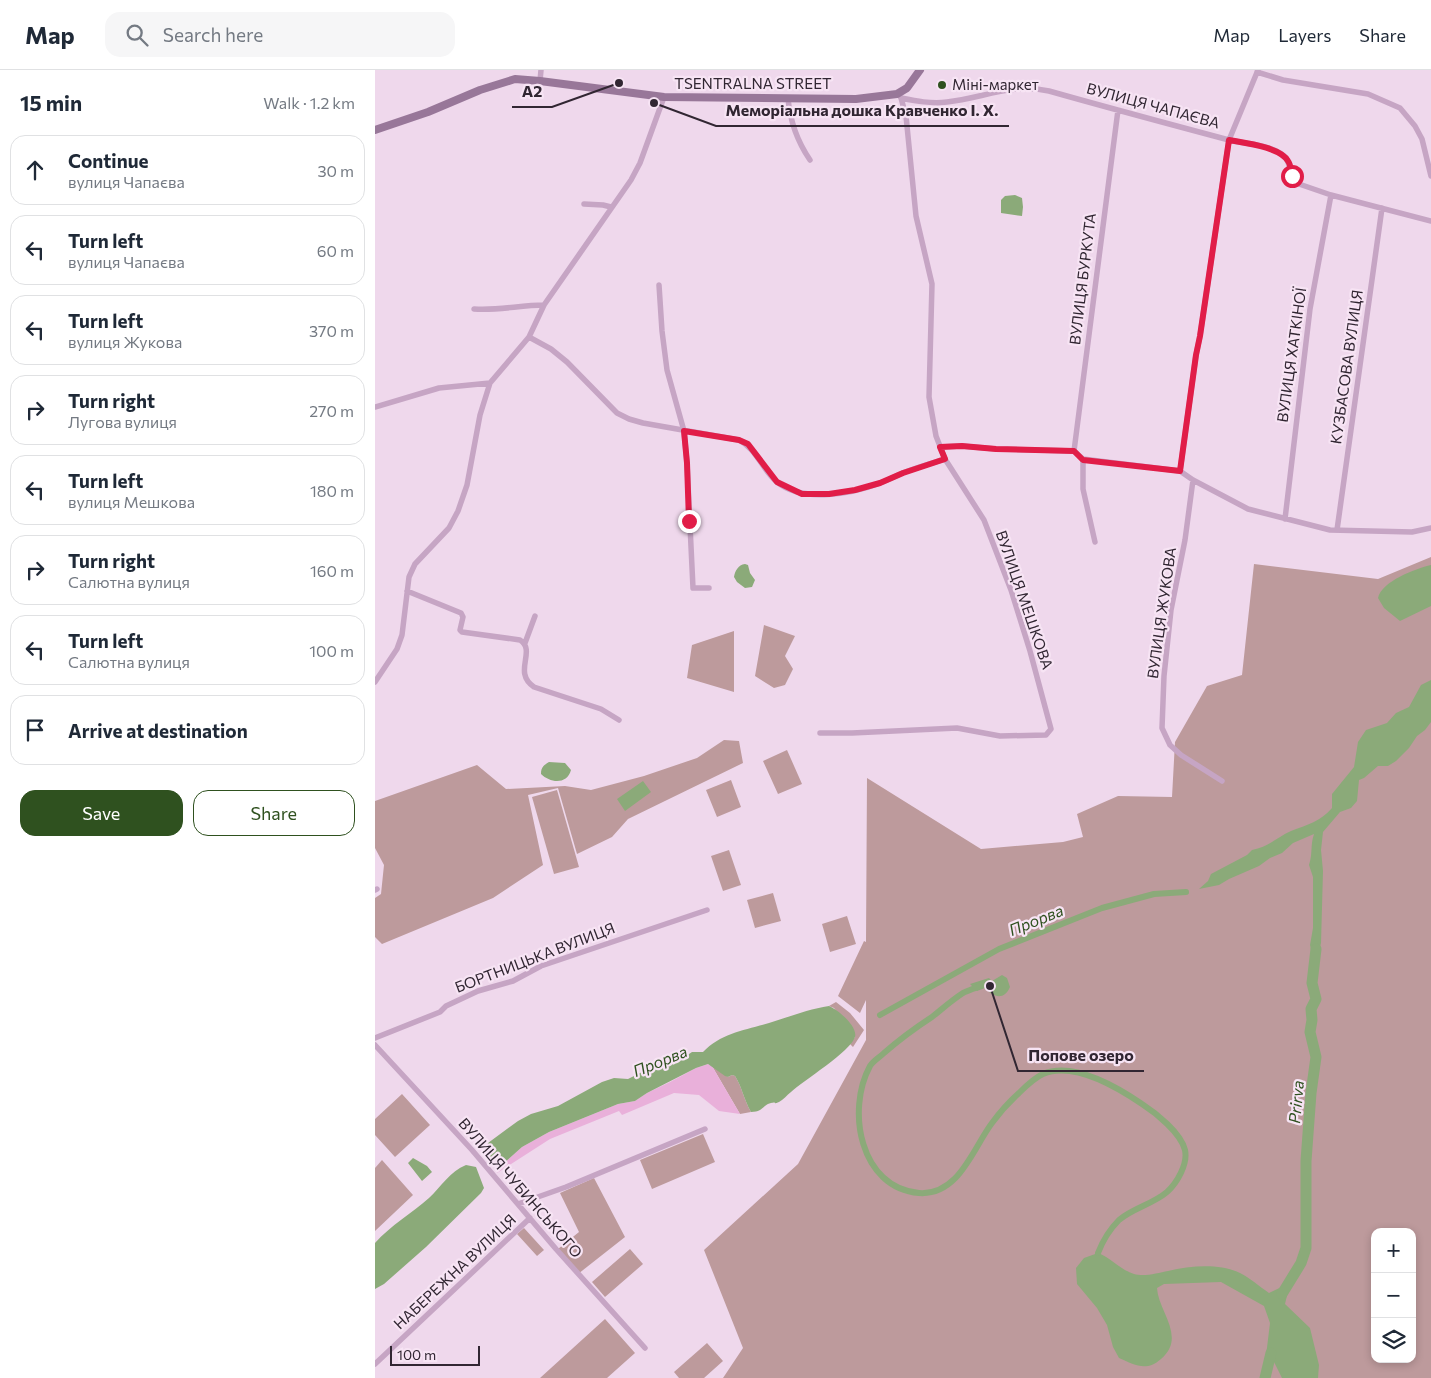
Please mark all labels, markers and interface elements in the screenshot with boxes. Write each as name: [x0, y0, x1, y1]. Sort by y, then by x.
search box: [105, 12, 455, 57]
text: Map: [25, 20, 75, 49]
icon: search: [123, 21, 151, 49]
text: Search here: [163, 23, 263, 46]
text: Map: [1213, 24, 1250, 46]
text: Layers: [1278, 24, 1331, 46]
text: Share: [1359, 24, 1406, 46]
street label: TSENTRALNA STREET: [674, 74, 832, 92]
place label: Міні-маркет: [952, 75, 1039, 93]
callout: A2: [512, 76, 552, 107]
marker: Міні-маркет: [936, 79, 948, 91]
street label: ВУЛИЦЯ ЧАПАЄВА: [1085, 79, 1222, 131]
text: A2: [522, 81, 542, 100]
text: 15 min: [20, 90, 82, 115]
text: Walk · 1.2 km: [263, 93, 355, 112]
callout: Меморіальна дошка Кравченко І. Х.: [716, 95, 1009, 126]
text: Меморіальна дошка Кравченко І. Х.: [726, 100, 998, 119]
text: Continue: [68, 149, 148, 172]
icon: ahead: [21, 156, 49, 184]
text: 30 m: [317, 161, 354, 180]
route start: [1281, 165, 1304, 188]
text: вулиця Чапаєва: [68, 172, 185, 191]
street label: ВУЛИЦЯ БУРКУТА: [1065, 212, 1099, 346]
text: Turn left: [68, 229, 143, 252]
icon: left: [21, 236, 49, 264]
text: 60 m: [317, 241, 354, 260]
text: вулиця Чапаєва: [68, 252, 185, 271]
street label: ВУЛИЦЯ ХАТКІНОЇ: [1273, 286, 1309, 423]
street label: КУЗБАСОВА ВУЛИЦЯ: [1326, 289, 1366, 445]
text: Turn left: [68, 309, 143, 332]
icon: left: [21, 316, 49, 344]
text: 370 m: [309, 321, 354, 340]
text: вулиця Жукова: [68, 332, 182, 351]
text: Turn right: [68, 389, 155, 412]
icon: right: [21, 396, 49, 424]
text: 270 m: [309, 401, 354, 420]
text: Лугова вулиця: [68, 412, 177, 431]
text: Turn left: [68, 469, 143, 492]
icon: left: [21, 476, 49, 504]
text: 180 m: [310, 481, 354, 500]
text: вулиця Мешкова: [68, 492, 195, 511]
route end: [678, 510, 701, 533]
street label: ВУЛИЦЯ МЕШКОВА: [993, 528, 1057, 672]
street label: ВУЛИЦЯ ЖУКОВА: [1143, 546, 1179, 680]
text: Turn right: [68, 549, 155, 572]
icon: right: [21, 556, 49, 584]
text: 160 m: [310, 561, 354, 580]
text: Салютна вулиця: [68, 572, 190, 591]
text: Turn left: [68, 629, 143, 652]
icon: left: [21, 636, 49, 664]
text: 100 m: [309, 641, 354, 660]
text: Салютна вулиця: [68, 652, 190, 671]
icon: arrive: [21, 716, 49, 744]
text: Arrive at destination: [68, 719, 248, 742]
button: Save: [20, 790, 183, 836]
button: Share: [193, 790, 355, 836]
water label: Прорва: [1006, 900, 1066, 939]
street label: БОРТНИЦЬКА ВУЛИЦЯ: [452, 918, 617, 996]
callout: Попове озеро: [1018, 1040, 1144, 1071]
water label: Прорва: [630, 1041, 690, 1080]
text: Попове озеро: [1028, 1045, 1134, 1064]
water label: Prirva: [1284, 1080, 1307, 1124]
street label: ВУЛИЦЯ ЧУБИНСЬКОГО: [455, 1114, 586, 1261]
street label: НАБЕРЕЖНА ВУЛИЦЯ: [390, 1210, 519, 1333]
map controls: [1371, 1228, 1416, 1363]
button: +: [1371, 1228, 1416, 1273]
button: −: [1371, 1273, 1416, 1318]
button: layers: [1371, 1318, 1416, 1363]
scale bar: [390, 1343, 480, 1366]
text: 100 m: [397, 1346, 436, 1363]

